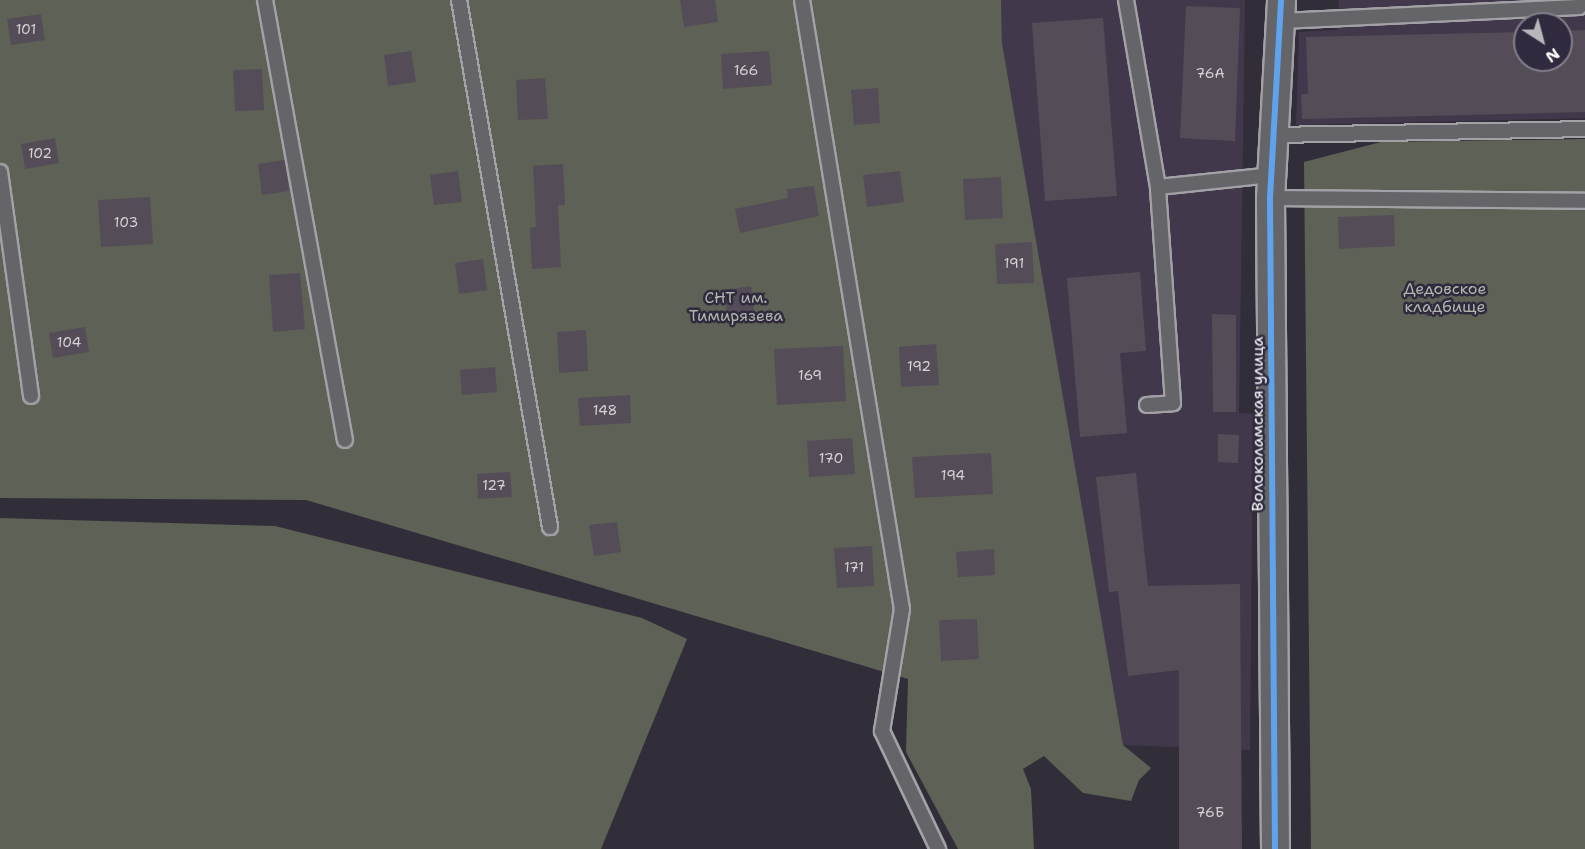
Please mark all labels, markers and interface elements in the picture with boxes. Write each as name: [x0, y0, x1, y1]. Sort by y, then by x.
north arrow: [1513, 12, 1573, 72]
house number: 101: [16, 21, 36, 37]
text: N: [1541, 43, 1564, 68]
house number: 166: [734, 62, 758, 78]
house number: 76А: [1195, 65, 1225, 81]
house number: 102: [28, 145, 52, 161]
house number: 103: [114, 214, 138, 230]
house number: 191: [1004, 255, 1024, 271]
park label: Дедовское кладбище: [1403, 279, 1487, 317]
park label: СНТ им. Тимирязева: [689, 288, 783, 326]
house number: 104: [57, 334, 81, 350]
street label: Волоколамская улица: [1248, 337, 1268, 511]
house number: 192: [907, 358, 931, 374]
house number: 169: [798, 367, 822, 383]
house number: 148: [593, 402, 617, 418]
house number: 170: [819, 450, 843, 466]
house number: 194: [941, 467, 965, 483]
house number: 127: [482, 477, 506, 493]
house number: 171: [844, 559, 864, 575]
house number: 76Б: [1196, 804, 1224, 820]

